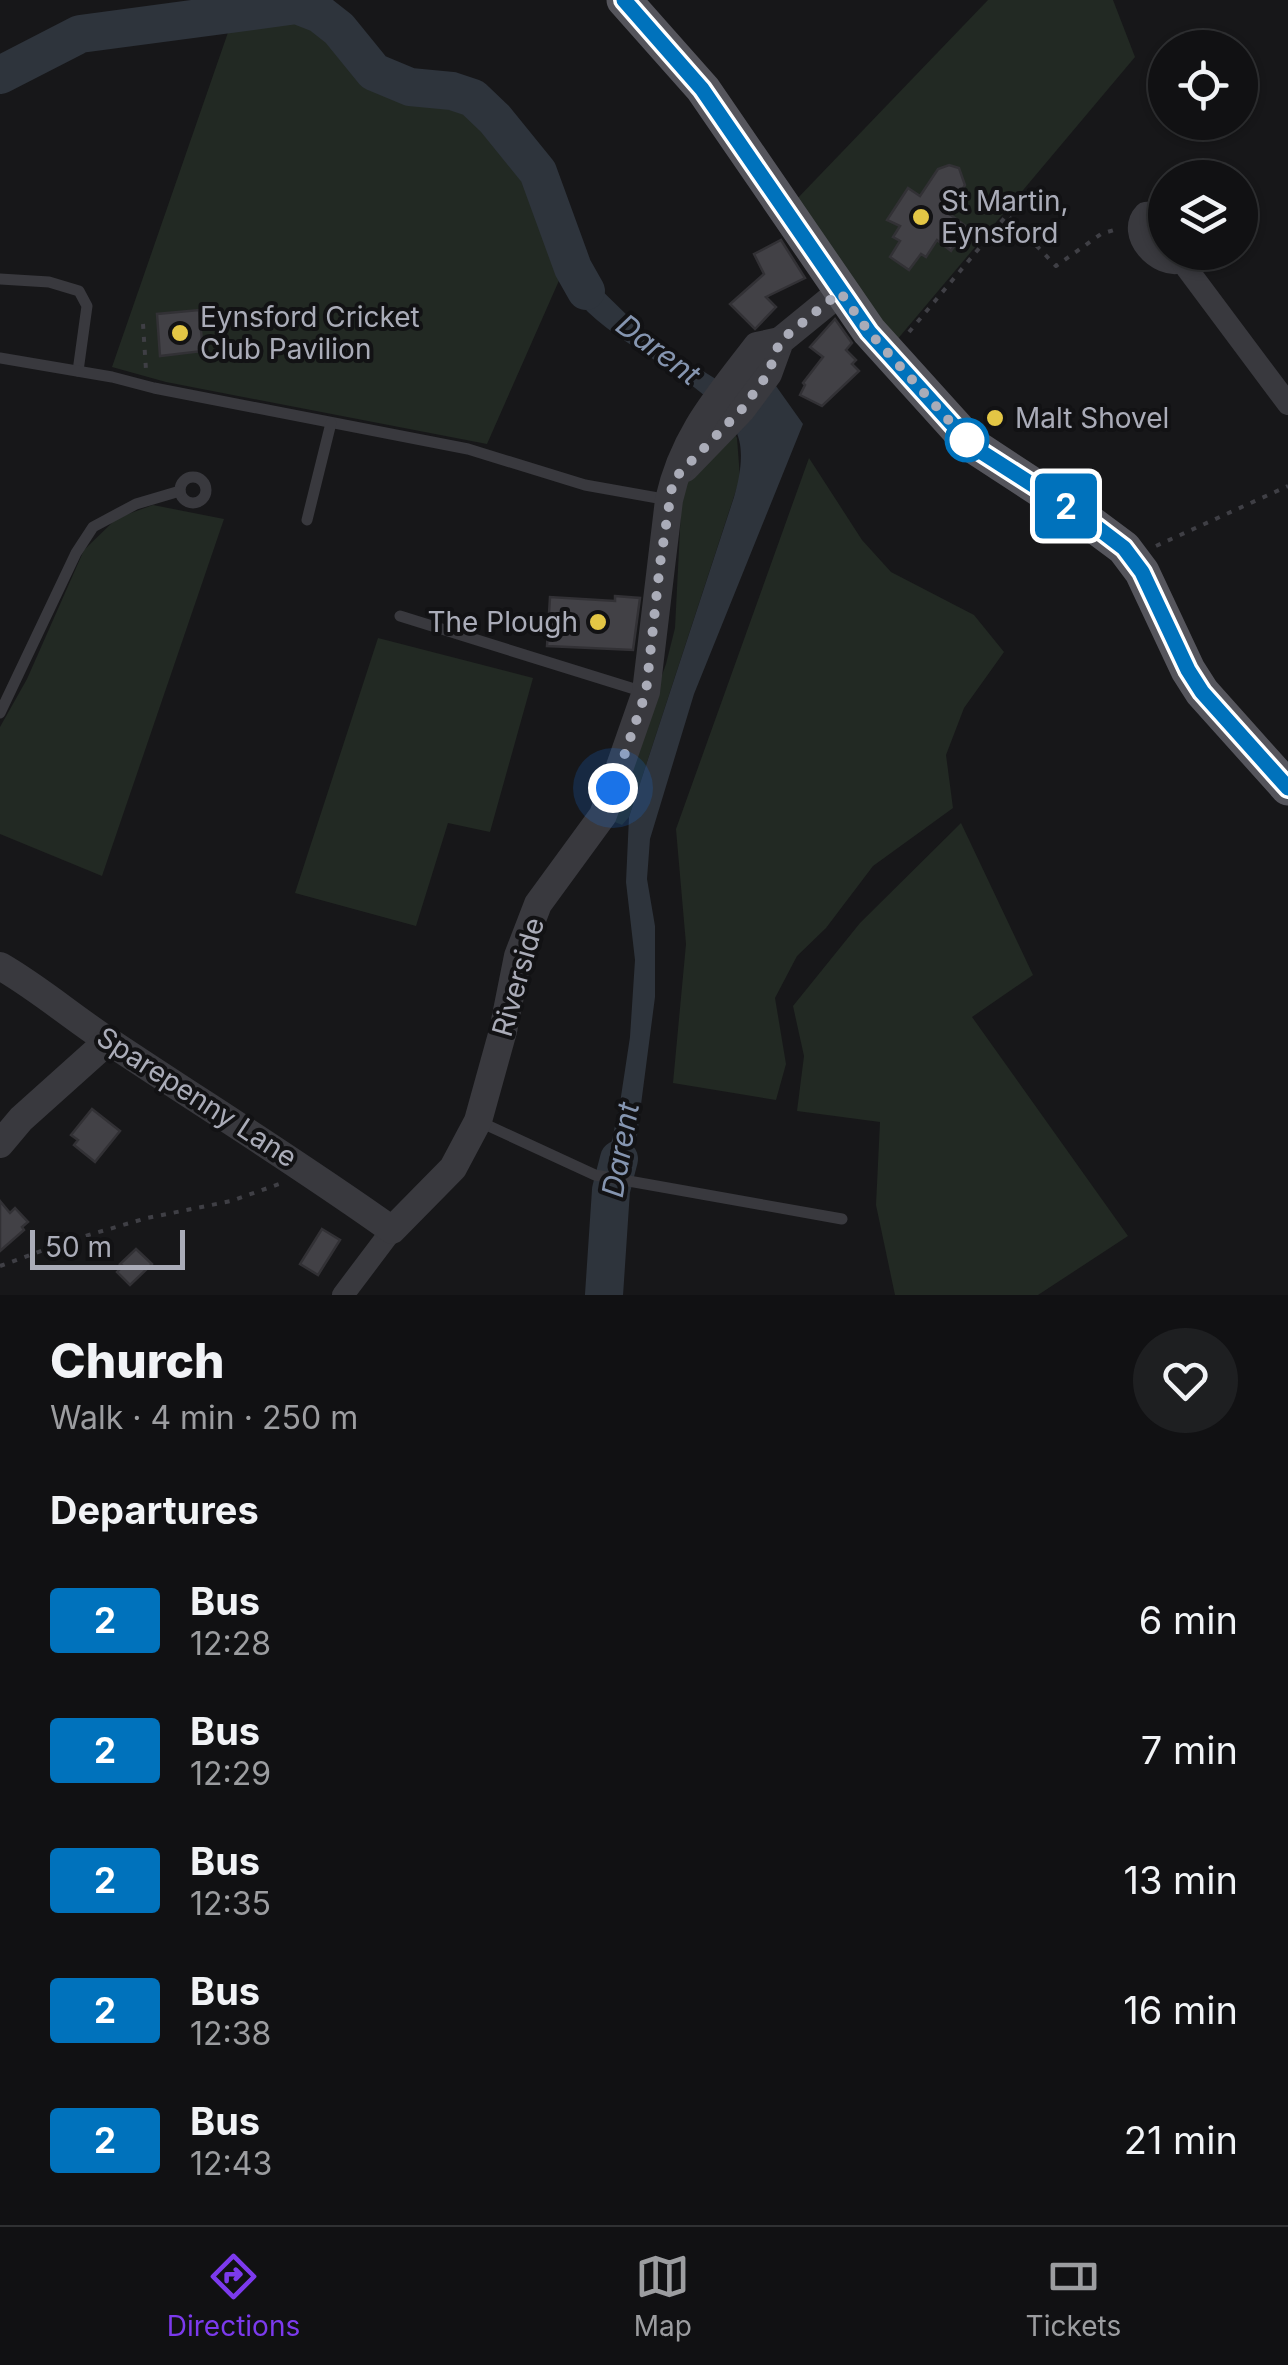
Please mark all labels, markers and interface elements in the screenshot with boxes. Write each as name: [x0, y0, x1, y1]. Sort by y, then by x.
map controls: [1148, 30, 1258, 270]
button: locate: [1148, 30, 1258, 140]
button: layers: [1148, 160, 1258, 270]
place label: St Martin, Eynsford: [941, 184, 1069, 250]
marker: St Martin, Eynsford: [910, 206, 932, 228]
place label: Eynsford Cricket Club Pavilion: [200, 300, 420, 366]
water label: Darent: [610, 306, 709, 393]
marker: Eynsford Cricket Club Pavilion: [169, 322, 191, 344]
place label: Malt Shovel: [1015, 401, 1169, 435]
marker: Malt Shovel: [984, 407, 1006, 429]
unlabelled marker: [946, 419, 988, 461]
line badge: 2: [1034, 474, 1098, 538]
text: 2: [1055, 485, 1077, 527]
place label: The Plough: [427, 605, 578, 639]
marker: The Plough: [587, 611, 609, 633]
your location: [588, 763, 638, 813]
street label: Riverside: [485, 914, 551, 1040]
street label: Sparepenny Lane: [91, 1020, 303, 1174]
water label: Darent: [594, 1098, 646, 1200]
scale bar: [30, 1225, 185, 1270]
text: 50 m: [45, 1230, 112, 1264]
button: heart: [1133, 1328, 1238, 1433]
text: Church: [50, 1331, 225, 1390]
text: Walk · 4 min · 250 m: [50, 1398, 358, 1437]
text: Departures: [50, 1487, 259, 1533]
text: Bus: [190, 1578, 260, 1624]
text: 6 min: [1139, 1597, 1238, 1643]
text: 2: [94, 1599, 116, 1641]
text: 12:28: [190, 1624, 271, 1663]
text: Bus: [190, 1708, 260, 1754]
text: 7 min: [1141, 1727, 1238, 1773]
text: 2: [94, 1729, 116, 1771]
text: 12:29: [190, 1754, 271, 1793]
text: Bus: [190, 1838, 260, 1884]
text: 13 min: [1123, 1857, 1238, 1903]
text: 2: [94, 1859, 116, 1901]
text: 12:35: [190, 1884, 271, 1923]
text: Bus: [190, 1968, 260, 2014]
text: 16 min: [1123, 1987, 1238, 2033]
text: 2: [94, 1989, 116, 2031]
text: 12:38: [190, 2014, 271, 2053]
text: Bus: [190, 2098, 260, 2144]
text: 21 min: [1124, 2117, 1238, 2163]
text: 2: [94, 2119, 116, 2161]
text: 12:43: [190, 2144, 272, 2183]
tab: Directions: [167, 2249, 300, 2343]
tab: Map: [634, 2249, 692, 2343]
tab: Tickets: [1026, 2249, 1121, 2343]

